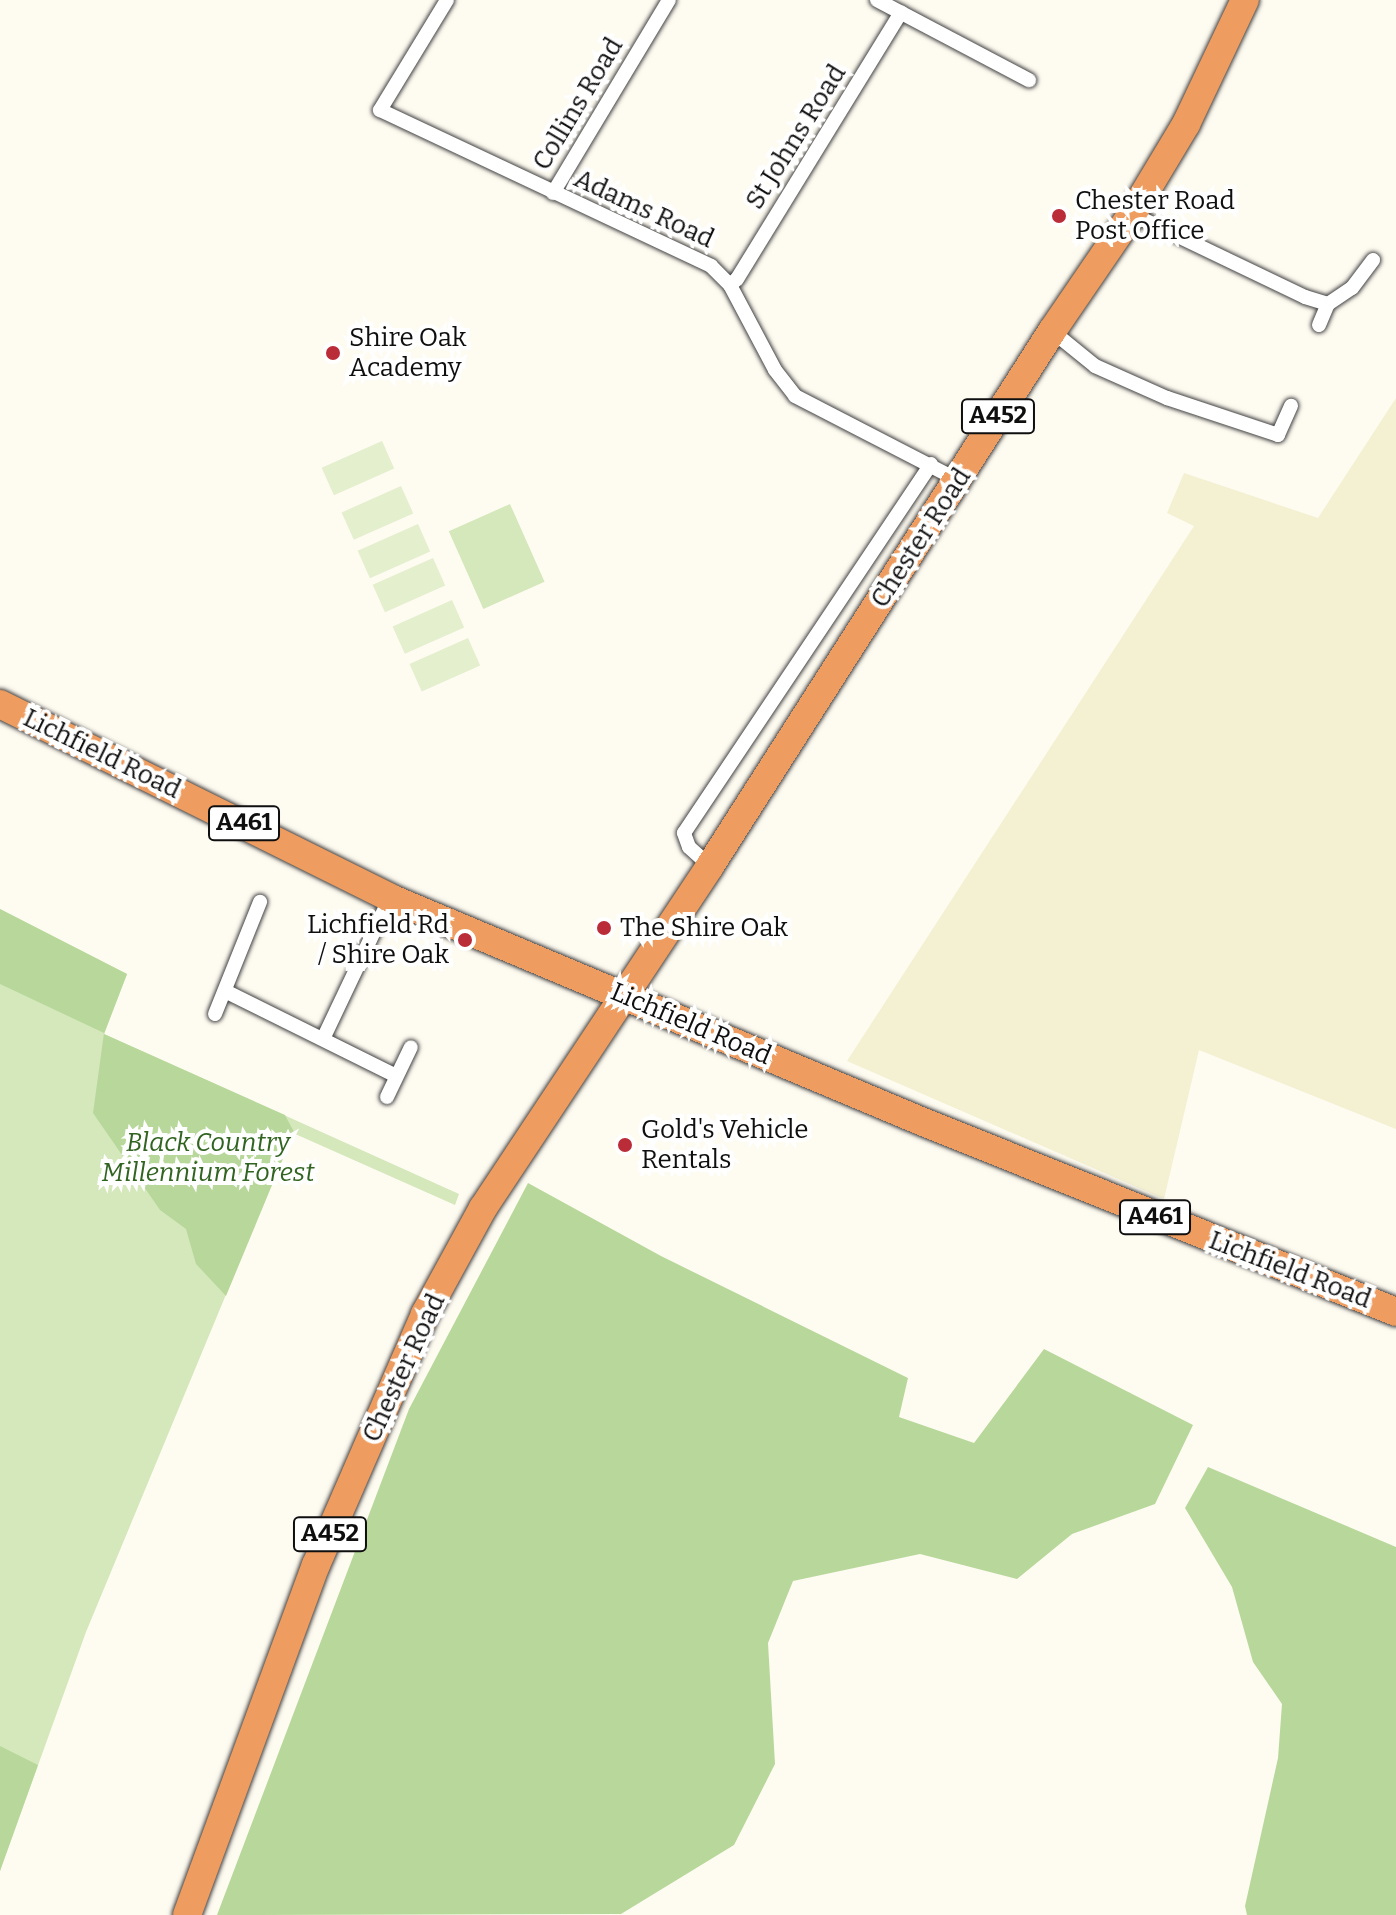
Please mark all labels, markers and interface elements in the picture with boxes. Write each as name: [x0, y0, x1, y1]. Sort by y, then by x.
street label: Collins Road: [526, 32, 630, 176]
street label: St Johns Road: [739, 59, 853, 215]
street label: Adams Road: [569, 163, 719, 255]
place label: Chester Road Post Office: [1075, 185, 1235, 246]
marker: Chester Road Post Office: [1050, 207, 1068, 225]
place label: Shire Oak Academy: [349, 322, 467, 384]
marker: Shire Oak Academy: [324, 344, 342, 362]
road number: A452: [960, 396, 1036, 436]
street label: Chester Road: [864, 462, 978, 614]
street label: Lichfield Road: [18, 702, 186, 806]
road number: A461: [208, 803, 280, 843]
place label: Lichfield Rd / Shire Oak: [307, 909, 449, 970]
place label: The Shire Oak: [620, 912, 788, 944]
marker: The Shire Oak: [595, 919, 613, 937]
marker: Lichfield Rd / Shire Oak: [456, 931, 474, 949]
street label: Lichfield Road: [606, 976, 776, 1072]
place label: Gold's Vehicle Rentals: [641, 1114, 809, 1176]
park label: Black Country Millennium Forest: [102, 1127, 314, 1188]
marker: Gold's Vehicle Rentals: [616, 1136, 634, 1154]
road number: A461: [1119, 1197, 1191, 1237]
street label: Lichfield Road: [1204, 1225, 1376, 1315]
street label: Chester Road: [356, 1289, 452, 1447]
road number: A452: [292, 1514, 368, 1554]

